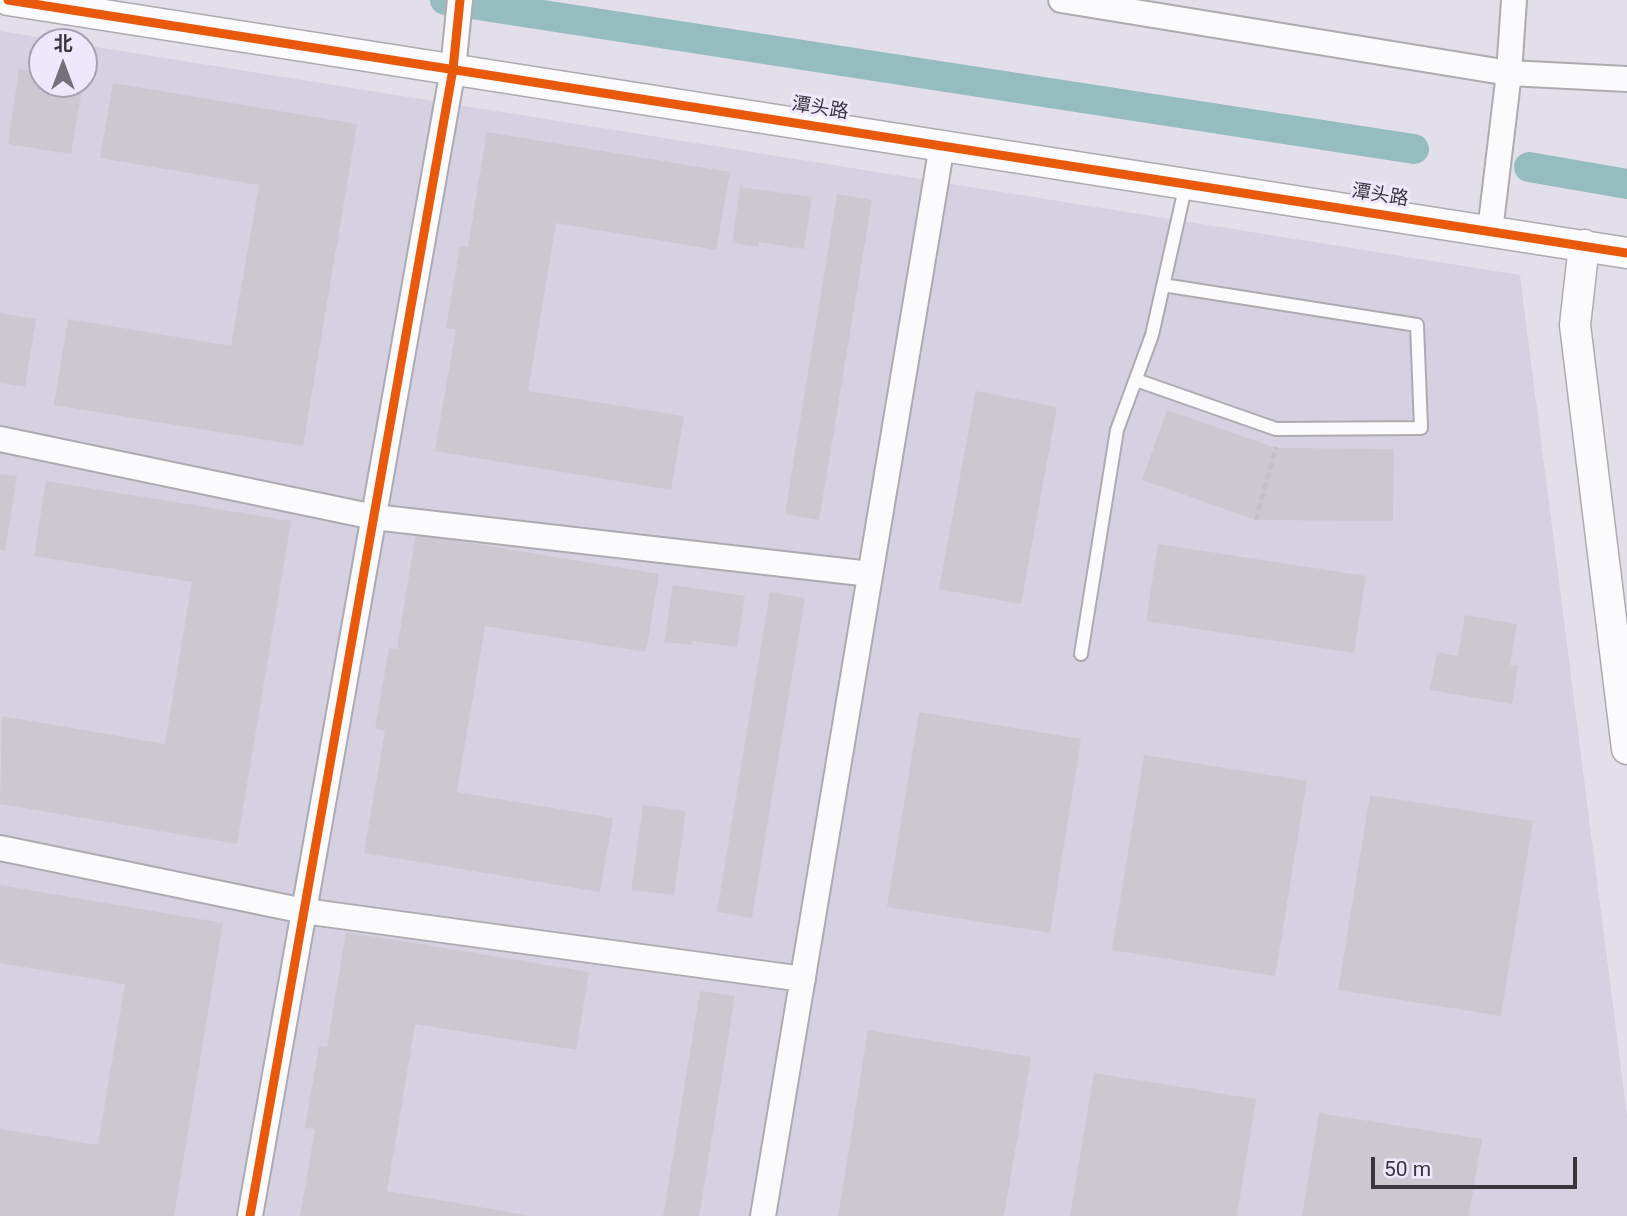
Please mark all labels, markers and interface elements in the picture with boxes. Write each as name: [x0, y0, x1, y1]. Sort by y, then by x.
north arrow: [28, 28, 98, 98]
text: 北: [53, 32, 73, 55]
street label: 潭头路: [790, 93, 850, 125]
street label: 潭头路: [1350, 180, 1410, 212]
scale bar: [1375, 1142, 1582, 1186]
text: 50 m: [1384, 1157, 1431, 1181]

